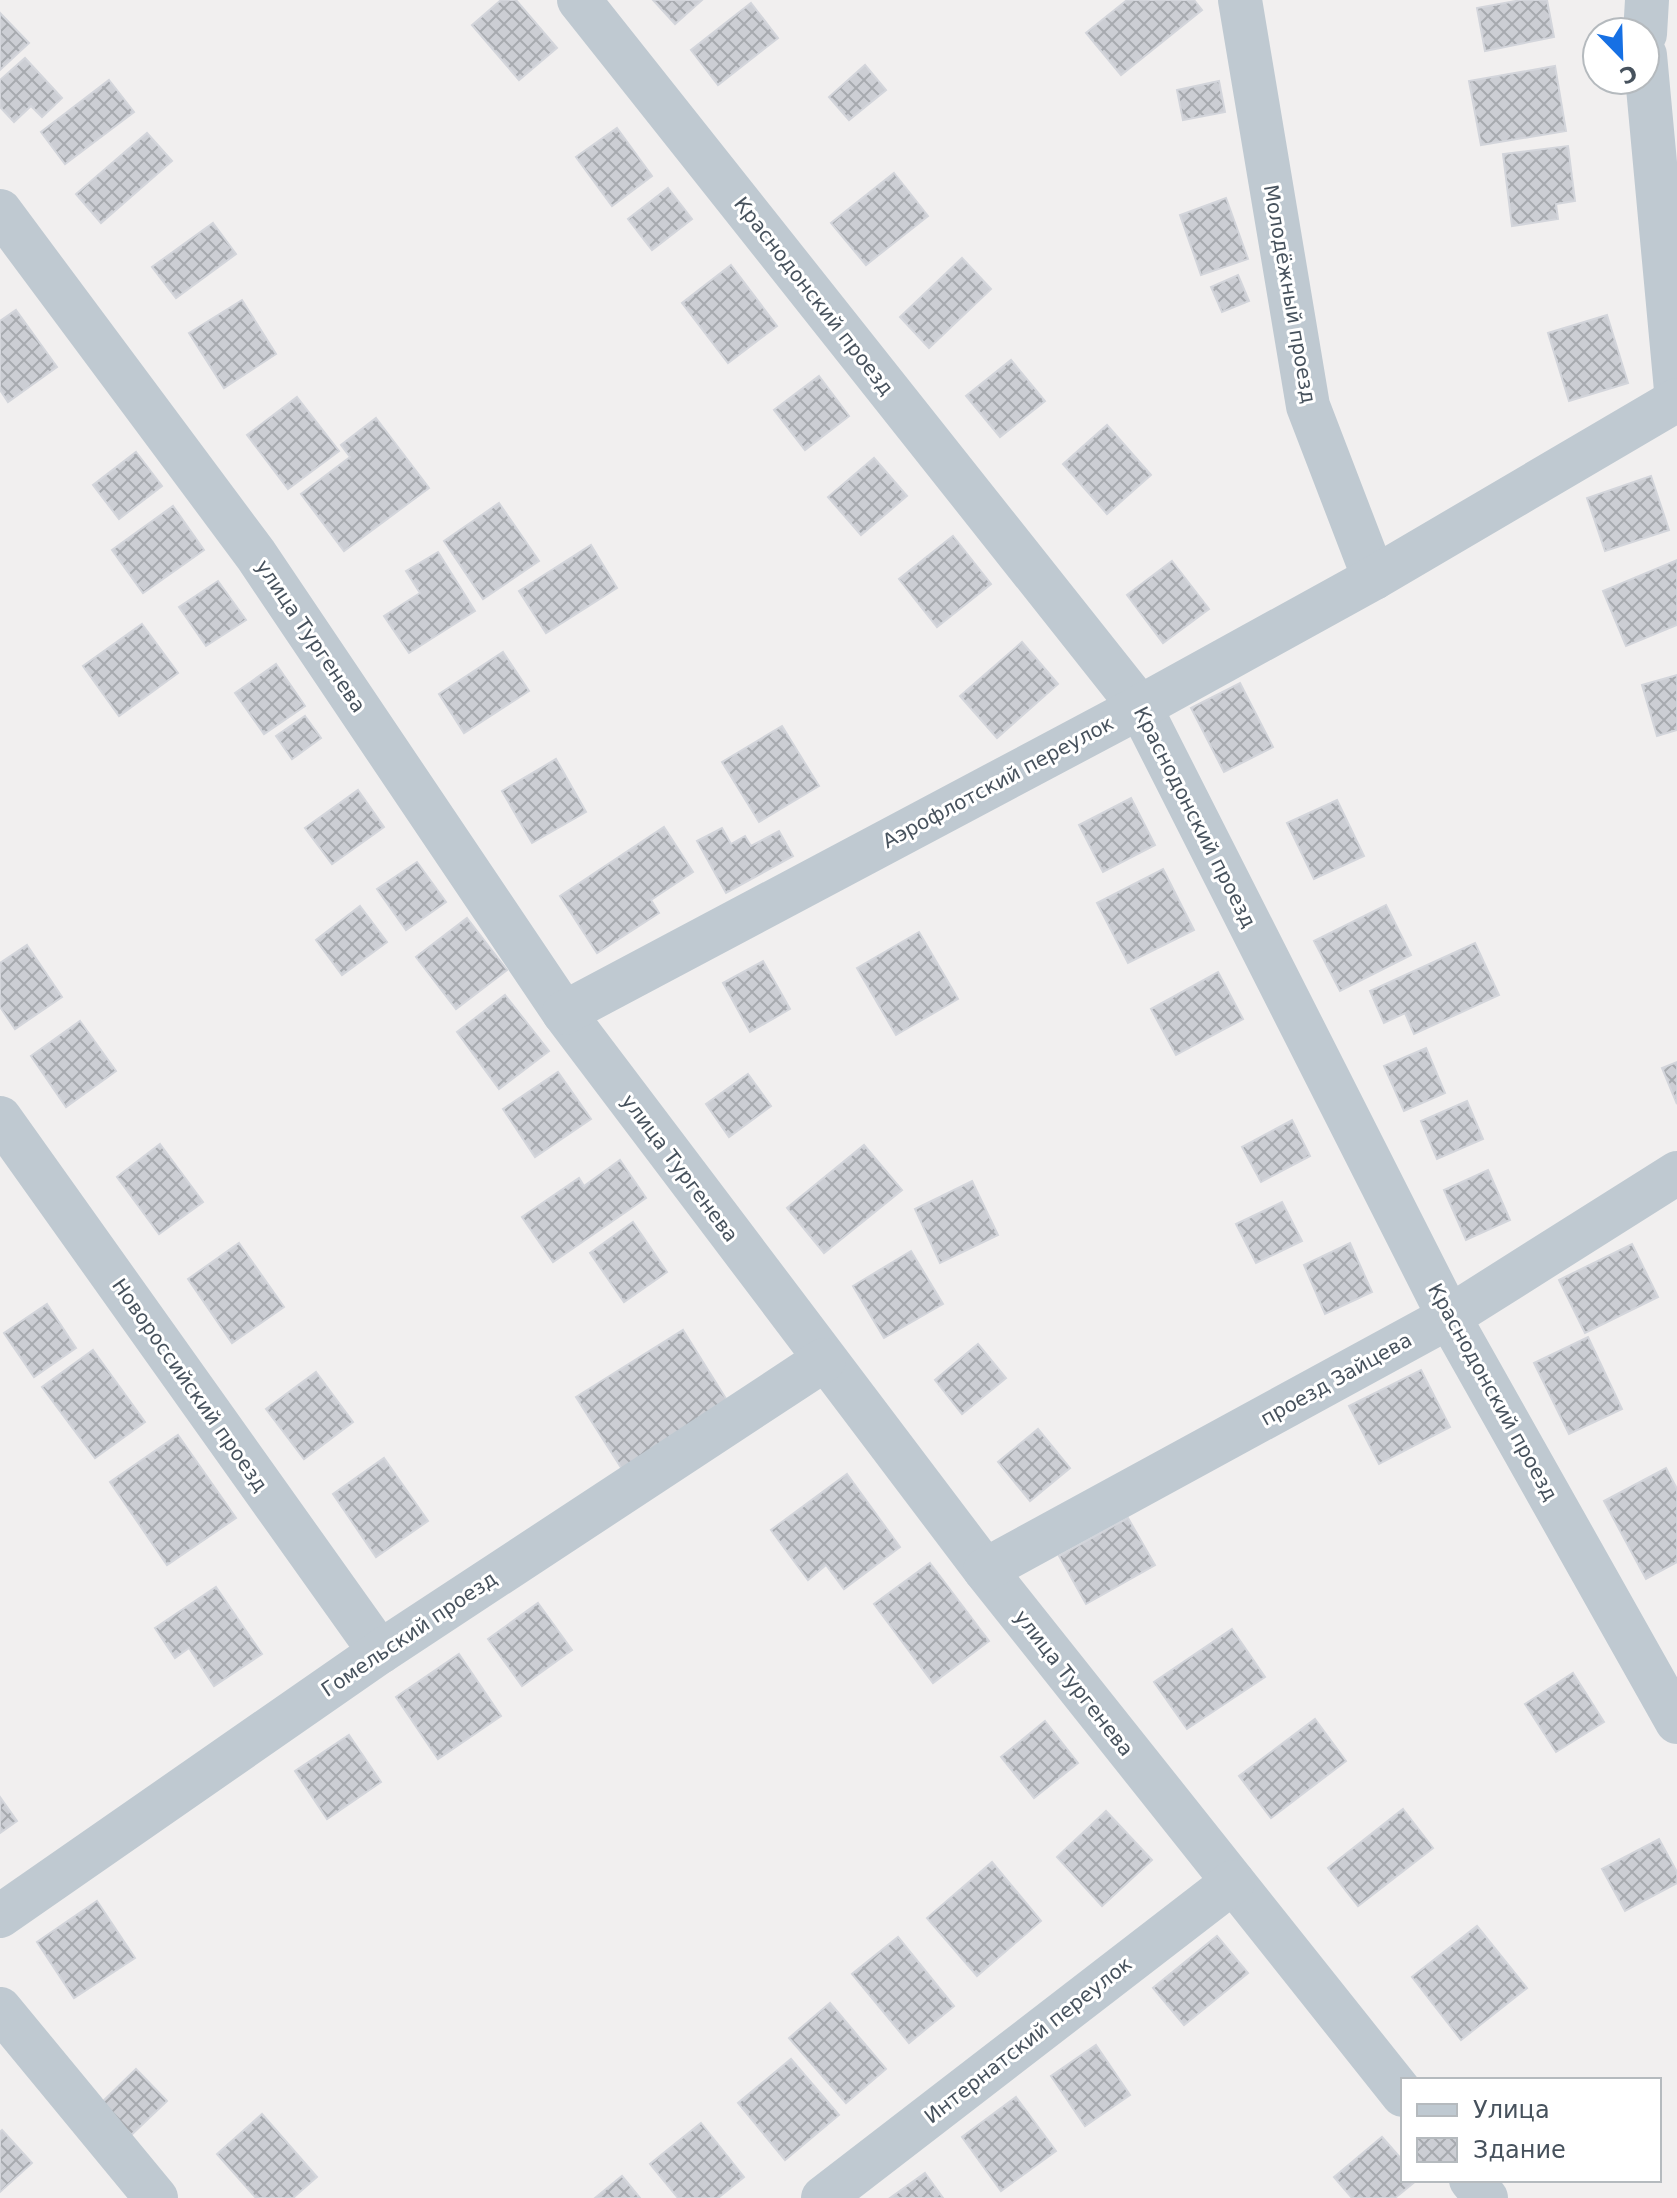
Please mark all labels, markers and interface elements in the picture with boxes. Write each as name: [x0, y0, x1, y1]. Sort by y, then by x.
north arrow: [1581, 16, 1661, 96]
text: С: [1616, 59, 1641, 89]
street label: Молодёжный проезд: [1259, 183, 1321, 405]
street label: Краснодонский проезд: [729, 192, 899, 400]
street label: улица Тургенева: [251, 555, 371, 717]
street label: Краснодонский проезд: [1129, 702, 1261, 932]
street label: Аэрофлотский переулок: [878, 711, 1118, 853]
street label: улица Тургенева: [617, 1089, 743, 1247]
street label: Новороссийский проезд: [107, 1274, 273, 1496]
street label: Краснодонский проезд: [1423, 1279, 1563, 1505]
street label: проезд Зайцева: [1256, 1327, 1416, 1431]
street label: Гомельский проезд: [317, 1566, 501, 1702]
street label: улица Тургенева: [1009, 1605, 1139, 1761]
street label: Интернатский переулок: [920, 1952, 1136, 2128]
legend: [1401, 2078, 1661, 2182]
text: Улица: [1473, 2096, 1550, 2124]
text: Здание: [1473, 2136, 1566, 2164]

